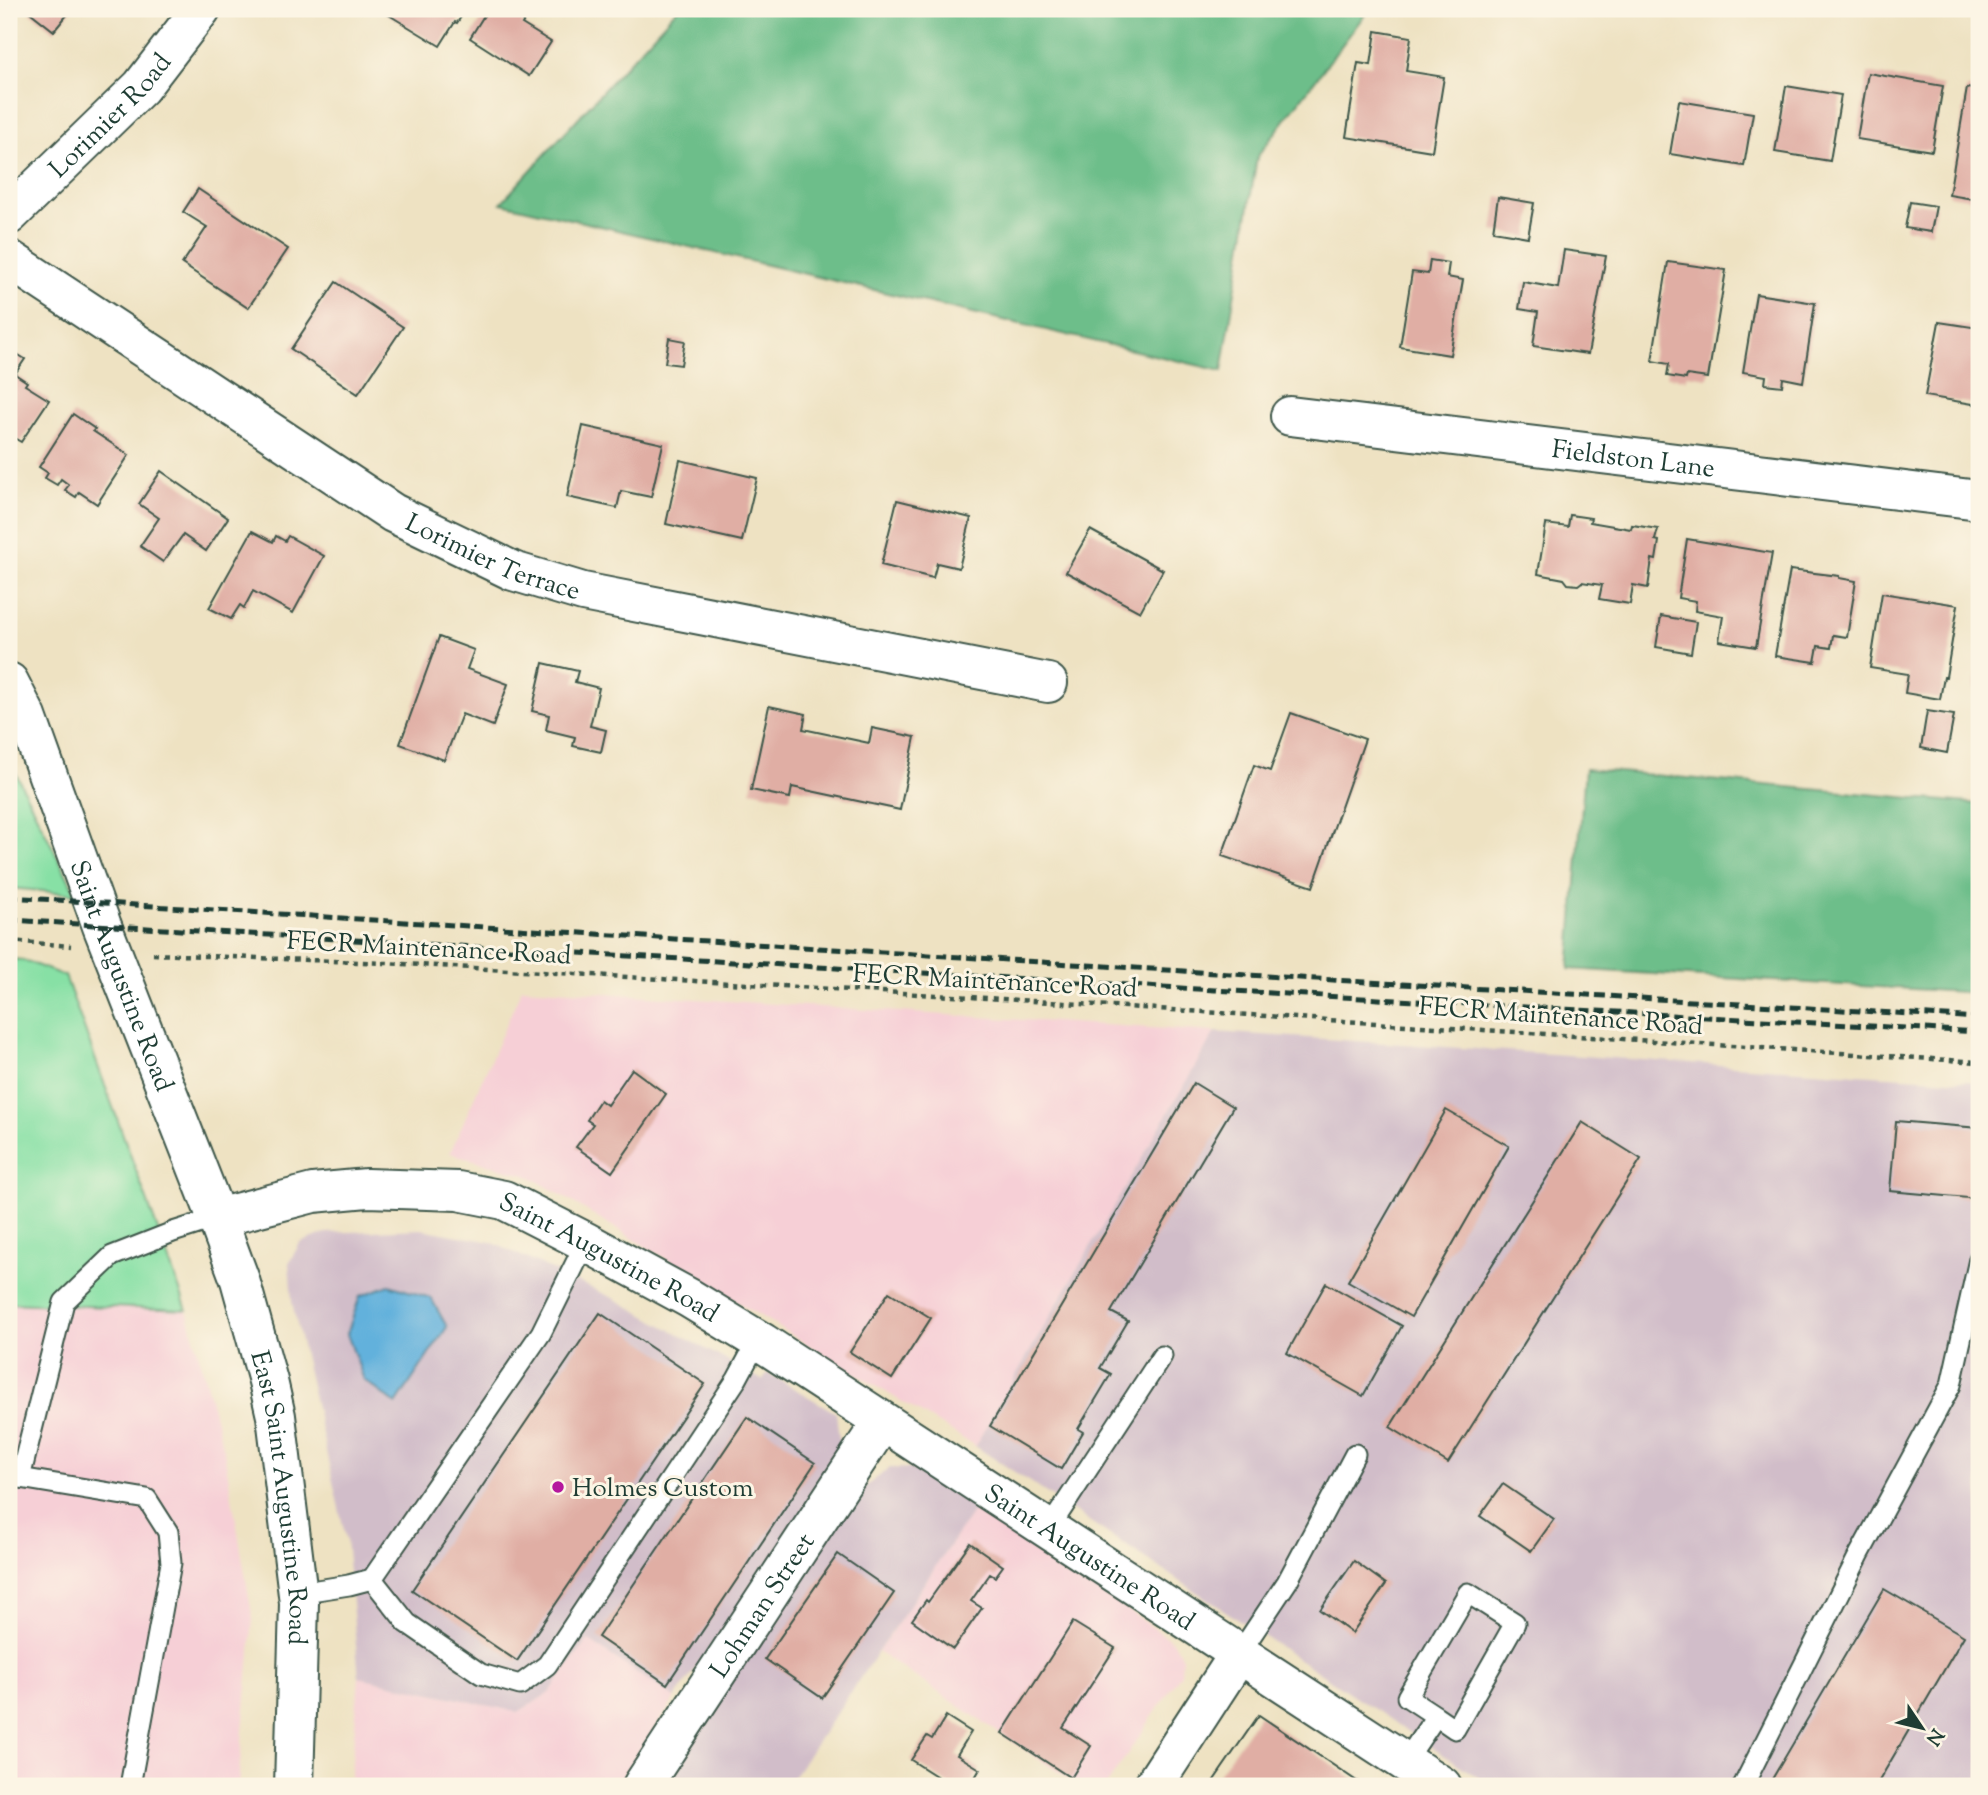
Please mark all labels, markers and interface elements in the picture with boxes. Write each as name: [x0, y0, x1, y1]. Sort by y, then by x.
street label: Lorimier Road: [42, 46, 182, 188]
street label: Fieldston Lane: [1549, 432, 1717, 489]
street label: Lorimier Terrace: [399, 506, 584, 611]
street label: Saint Augustine Road: [59, 856, 182, 1098]
street label: FECR Maintenance Road: [286, 924, 572, 975]
street label: FECR Maintenance Road: [852, 957, 1138, 1008]
street label: FECR Maintenance Road: [1417, 989, 1705, 1046]
street label: Saint Augustine Road: [492, 1184, 726, 1333]
street label: East Saint Augustine Road: [239, 1347, 315, 1646]
place label: Holmes Custom: [572, 1471, 753, 1508]
street label: Saint Augustine Road: [976, 1476, 1202, 1641]
marker: Holmes Custom: [550, 1479, 566, 1495]
street label: Lohman Street: [702, 1526, 825, 1686]
north arrow: [1886, 1694, 1956, 1764]
text: N: [1918, 1722, 1949, 1750]

